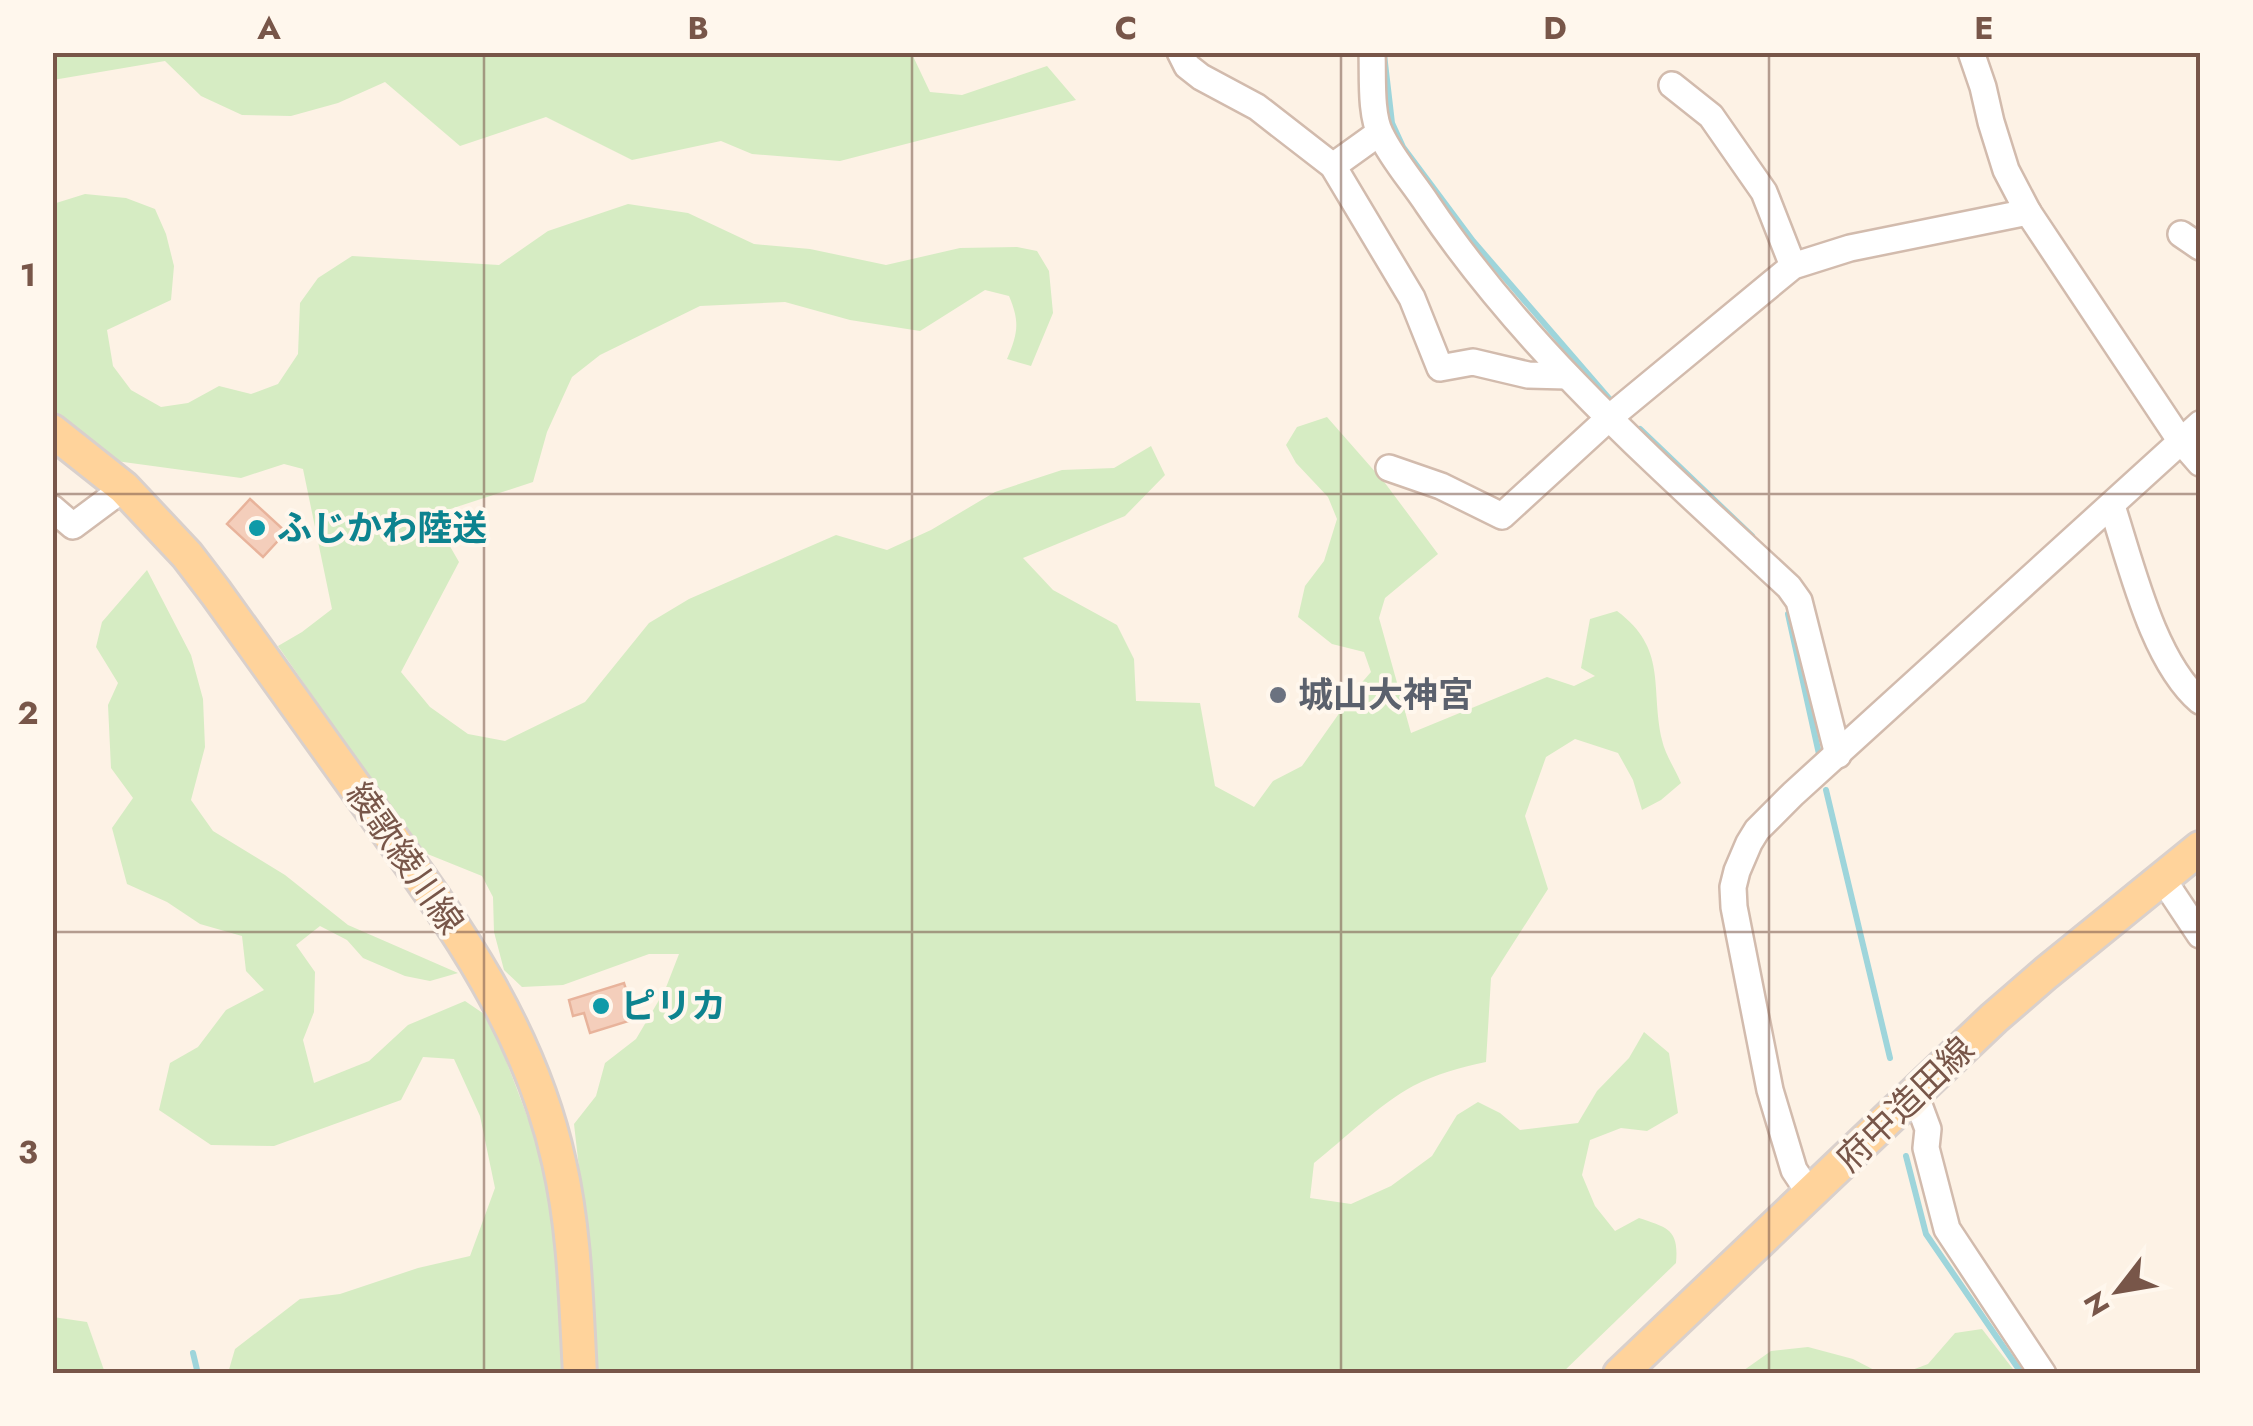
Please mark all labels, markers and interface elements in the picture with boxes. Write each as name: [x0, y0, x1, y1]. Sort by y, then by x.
text: A: [256, 5, 281, 51]
text: B: [687, 5, 709, 51]
text: C: [1115, 5, 1137, 51]
text: D: [1543, 5, 1567, 51]
text: E: [1974, 5, 1994, 51]
text: 1: [20, 252, 36, 298]
place label: ふじかわ陸送: [277, 503, 487, 553]
marker: ふじかわ陸送: [246, 517, 268, 539]
place label: 城山大神宮: [1298, 670, 1473, 720]
marker: 城山大神宮: [1267, 684, 1289, 706]
text: 2: [18, 690, 39, 736]
street label: 綾歌綾川線: [334, 772, 476, 944]
place label: ピリカ: [621, 981, 726, 1031]
marker: ピリカ: [590, 995, 612, 1017]
street label: 府中造田線: [1825, 1025, 1985, 1183]
text: 3: [18, 1129, 38, 1175]
north arrow: [2068, 1241, 2168, 1341]
text: N: [2074, 1284, 2120, 1324]

